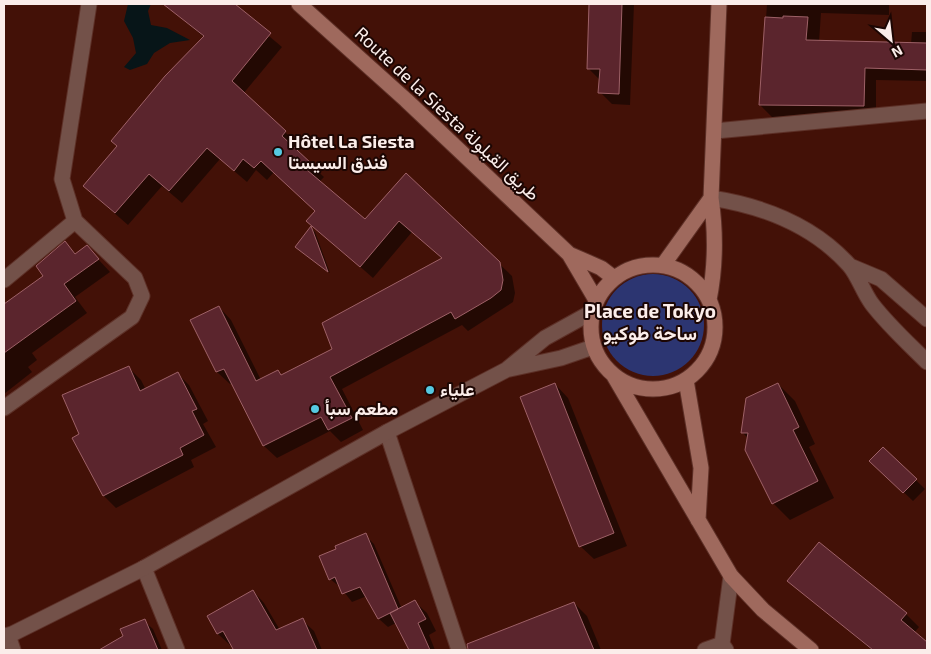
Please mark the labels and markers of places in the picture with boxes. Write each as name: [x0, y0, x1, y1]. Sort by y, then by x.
place label: Hôtel La Siesta فندق السيستا: [288, 130, 415, 174]
marker: Hôtel La Siesta فندق السيستا: [272, 146, 284, 158]
place label: علياء: [440, 378, 475, 401]
marker: علياء: [424, 384, 436, 396]
place label: مطعم سبأ: [325, 397, 398, 421]
marker: مطعم سبأ: [309, 403, 321, 415]

